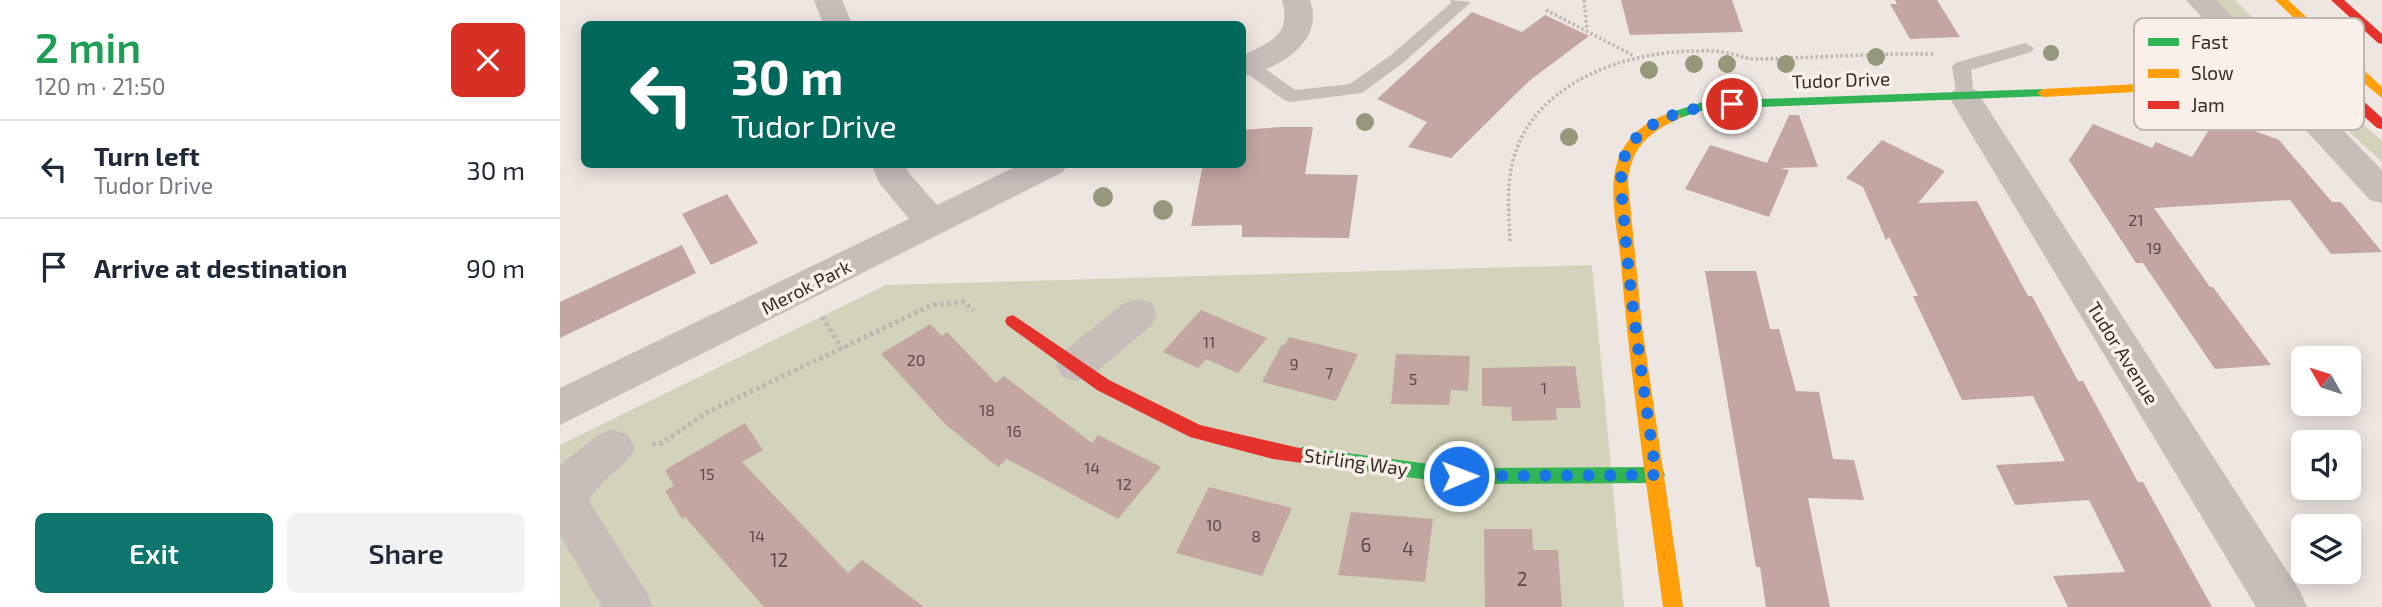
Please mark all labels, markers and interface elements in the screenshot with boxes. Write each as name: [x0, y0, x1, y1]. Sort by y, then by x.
legend: [2134, 18, 2364, 130]
text: 2 min: [35, 21, 141, 71]
button: close: [451, 23, 525, 97]
text: Fast: [2191, 30, 2228, 53]
text: 30 m: [731, 46, 843, 105]
icon: left: [616, 49, 707, 140]
text: Slow: [2191, 61, 2234, 84]
street label: Tudor Drive: [1791, 66, 1891, 93]
text: 120 m · 21:50: [35, 72, 166, 100]
pin: [1702, 74, 1762, 134]
icon: arrive: [1713, 85, 1751, 123]
text: Jam: [2191, 93, 2225, 116]
text: Tudor Drive: [731, 106, 897, 144]
text: Turn left: [94, 140, 200, 171]
icon: left: [35, 150, 73, 188]
text: 30 m: [466, 154, 525, 185]
text: Tudor Drive: [94, 171, 213, 199]
house number: 21: [2128, 210, 2144, 229]
house number: 19: [2146, 238, 2162, 257]
icon: arrive: [35, 248, 73, 286]
text: Arrive at destination: [94, 252, 347, 283]
text: 90 m: [466, 252, 525, 283]
street label: Merok Park: [757, 254, 855, 319]
street label: Tudor Avenue: [2083, 297, 2164, 408]
house number: 11: [1203, 332, 1215, 351]
north arrow: [2291, 346, 2361, 416]
map controls: [2291, 346, 2361, 584]
house number: 20: [907, 350, 925, 369]
house number: 9: [1289, 354, 1299, 373]
house number: 7: [1325, 363, 1333, 382]
house number: 5: [1409, 369, 1417, 388]
house number: 1: [1541, 378, 1547, 397]
house number: 18: [979, 400, 995, 419]
house number: 16: [1006, 421, 1022, 440]
button: sound: [2291, 430, 2361, 500]
position arrow: [1422, 439, 1496, 513]
street label: Stirling Way: [1303, 443, 1409, 480]
house number: 14: [1084, 458, 1100, 477]
house number: 15: [700, 464, 714, 483]
house number: 12: [1116, 474, 1132, 493]
button: Exit: [35, 513, 273, 593]
button: Share: [287, 513, 525, 593]
button: layers: [2291, 514, 2361, 584]
house number: 10: [1206, 515, 1222, 534]
house number: 14: [749, 526, 765, 545]
house number: 8: [1251, 526, 1261, 545]
house number: 6: [1361, 533, 1371, 556]
house number: 4: [1402, 537, 1414, 560]
house number: 12: [770, 548, 788, 571]
house number: 2: [1517, 567, 1527, 590]

